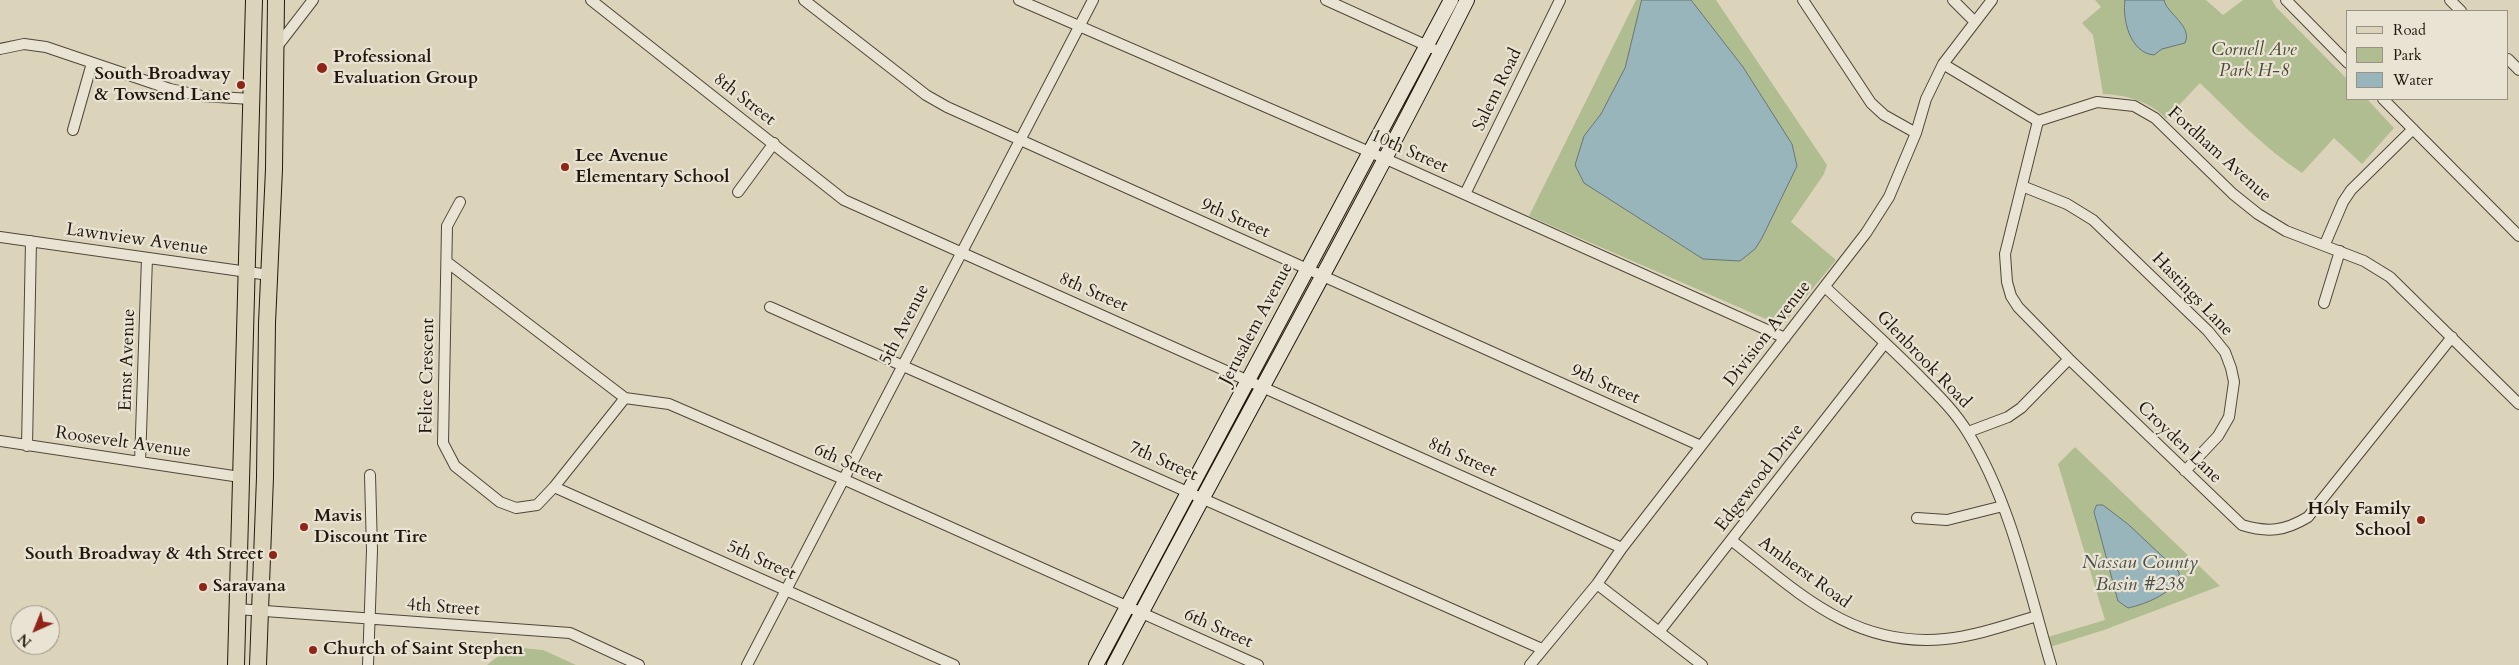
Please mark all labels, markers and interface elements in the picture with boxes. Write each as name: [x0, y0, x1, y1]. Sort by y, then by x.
legend: [2346, 10, 2509, 100]
text: Road: [2393, 20, 2426, 40]
park label: Cornell Ave Park H-8: [2211, 40, 2297, 82]
street label: Salem Road: [1469, 45, 1527, 135]
text: Park: [2393, 45, 2422, 65]
place label: Professional Evaluation Group: [333, 47, 478, 90]
marker: Professional Evaluation Group: [315, 61, 329, 75]
place label: South Broadway & Towsend Lane: [94, 64, 231, 106]
street label: 8th Street: [709, 69, 779, 131]
text: Water: [2393, 70, 2433, 90]
marker: South Broadway & Towsend Lane: [235, 79, 247, 91]
street label: Fordham Avenue: [2163, 103, 2275, 207]
street label: 10th Street: [1367, 125, 1451, 179]
place label: Lee Avenue Elementary School: [575, 146, 729, 188]
marker: Lee Avenue Elementary School: [559, 161, 571, 173]
street label: 9th Street: [1197, 194, 1273, 244]
street label: Lawnview Avenue: [65, 219, 209, 261]
street label: Hastings Lane: [2147, 249, 2237, 341]
street label: Jerusalem Avenue: [1216, 259, 1298, 389]
street label: 8th Street: [1055, 268, 1131, 318]
street label: Division Avenue: [1720, 277, 1816, 391]
street label: 5th Avenue: [875, 281, 935, 369]
street label: Glenbrook Road: [1871, 307, 1975, 413]
street label: Ernst Avenue: [115, 308, 141, 412]
street label: Felice Crescent: [416, 318, 440, 434]
street label: 9th Street: [1567, 360, 1643, 410]
street label: Croyden Lane: [2132, 397, 2226, 489]
street label: Edgewood Drive: [1711, 420, 1809, 536]
street label: Roosevelt Avenue: [54, 423, 192, 463]
street label: 8th Street: [1424, 433, 1500, 483]
street label: 7th Street: [1125, 437, 1201, 487]
street label: 6th Street: [810, 439, 886, 489]
place label: Holy Family School: [2308, 499, 2411, 542]
place label: Mavis Discount Tire: [314, 506, 428, 548]
marker: Holy Family School: [2415, 514, 2427, 526]
marker: Mavis Discount Tire: [298, 521, 310, 533]
street label: Amherst Road: [1754, 532, 1854, 614]
street label: 5th Street: [723, 536, 799, 586]
place label: South Broadway & 4th Street: [25, 544, 263, 566]
marker: South Broadway & 4th Street: [267, 549, 279, 561]
water label: Nassau County Basin #238: [2082, 553, 2198, 597]
place label: Saravana: [213, 576, 286, 598]
marker: Saravana: [197, 581, 209, 593]
street label: 4th Street: [406, 595, 480, 621]
street label: 6th Street: [1180, 604, 1256, 654]
north arrow: [10, 605, 60, 655]
text: N: [14, 629, 36, 651]
place label: Church of Saint Stephen: [323, 639, 524, 661]
marker: Church of Saint Stephen: [307, 644, 319, 656]

